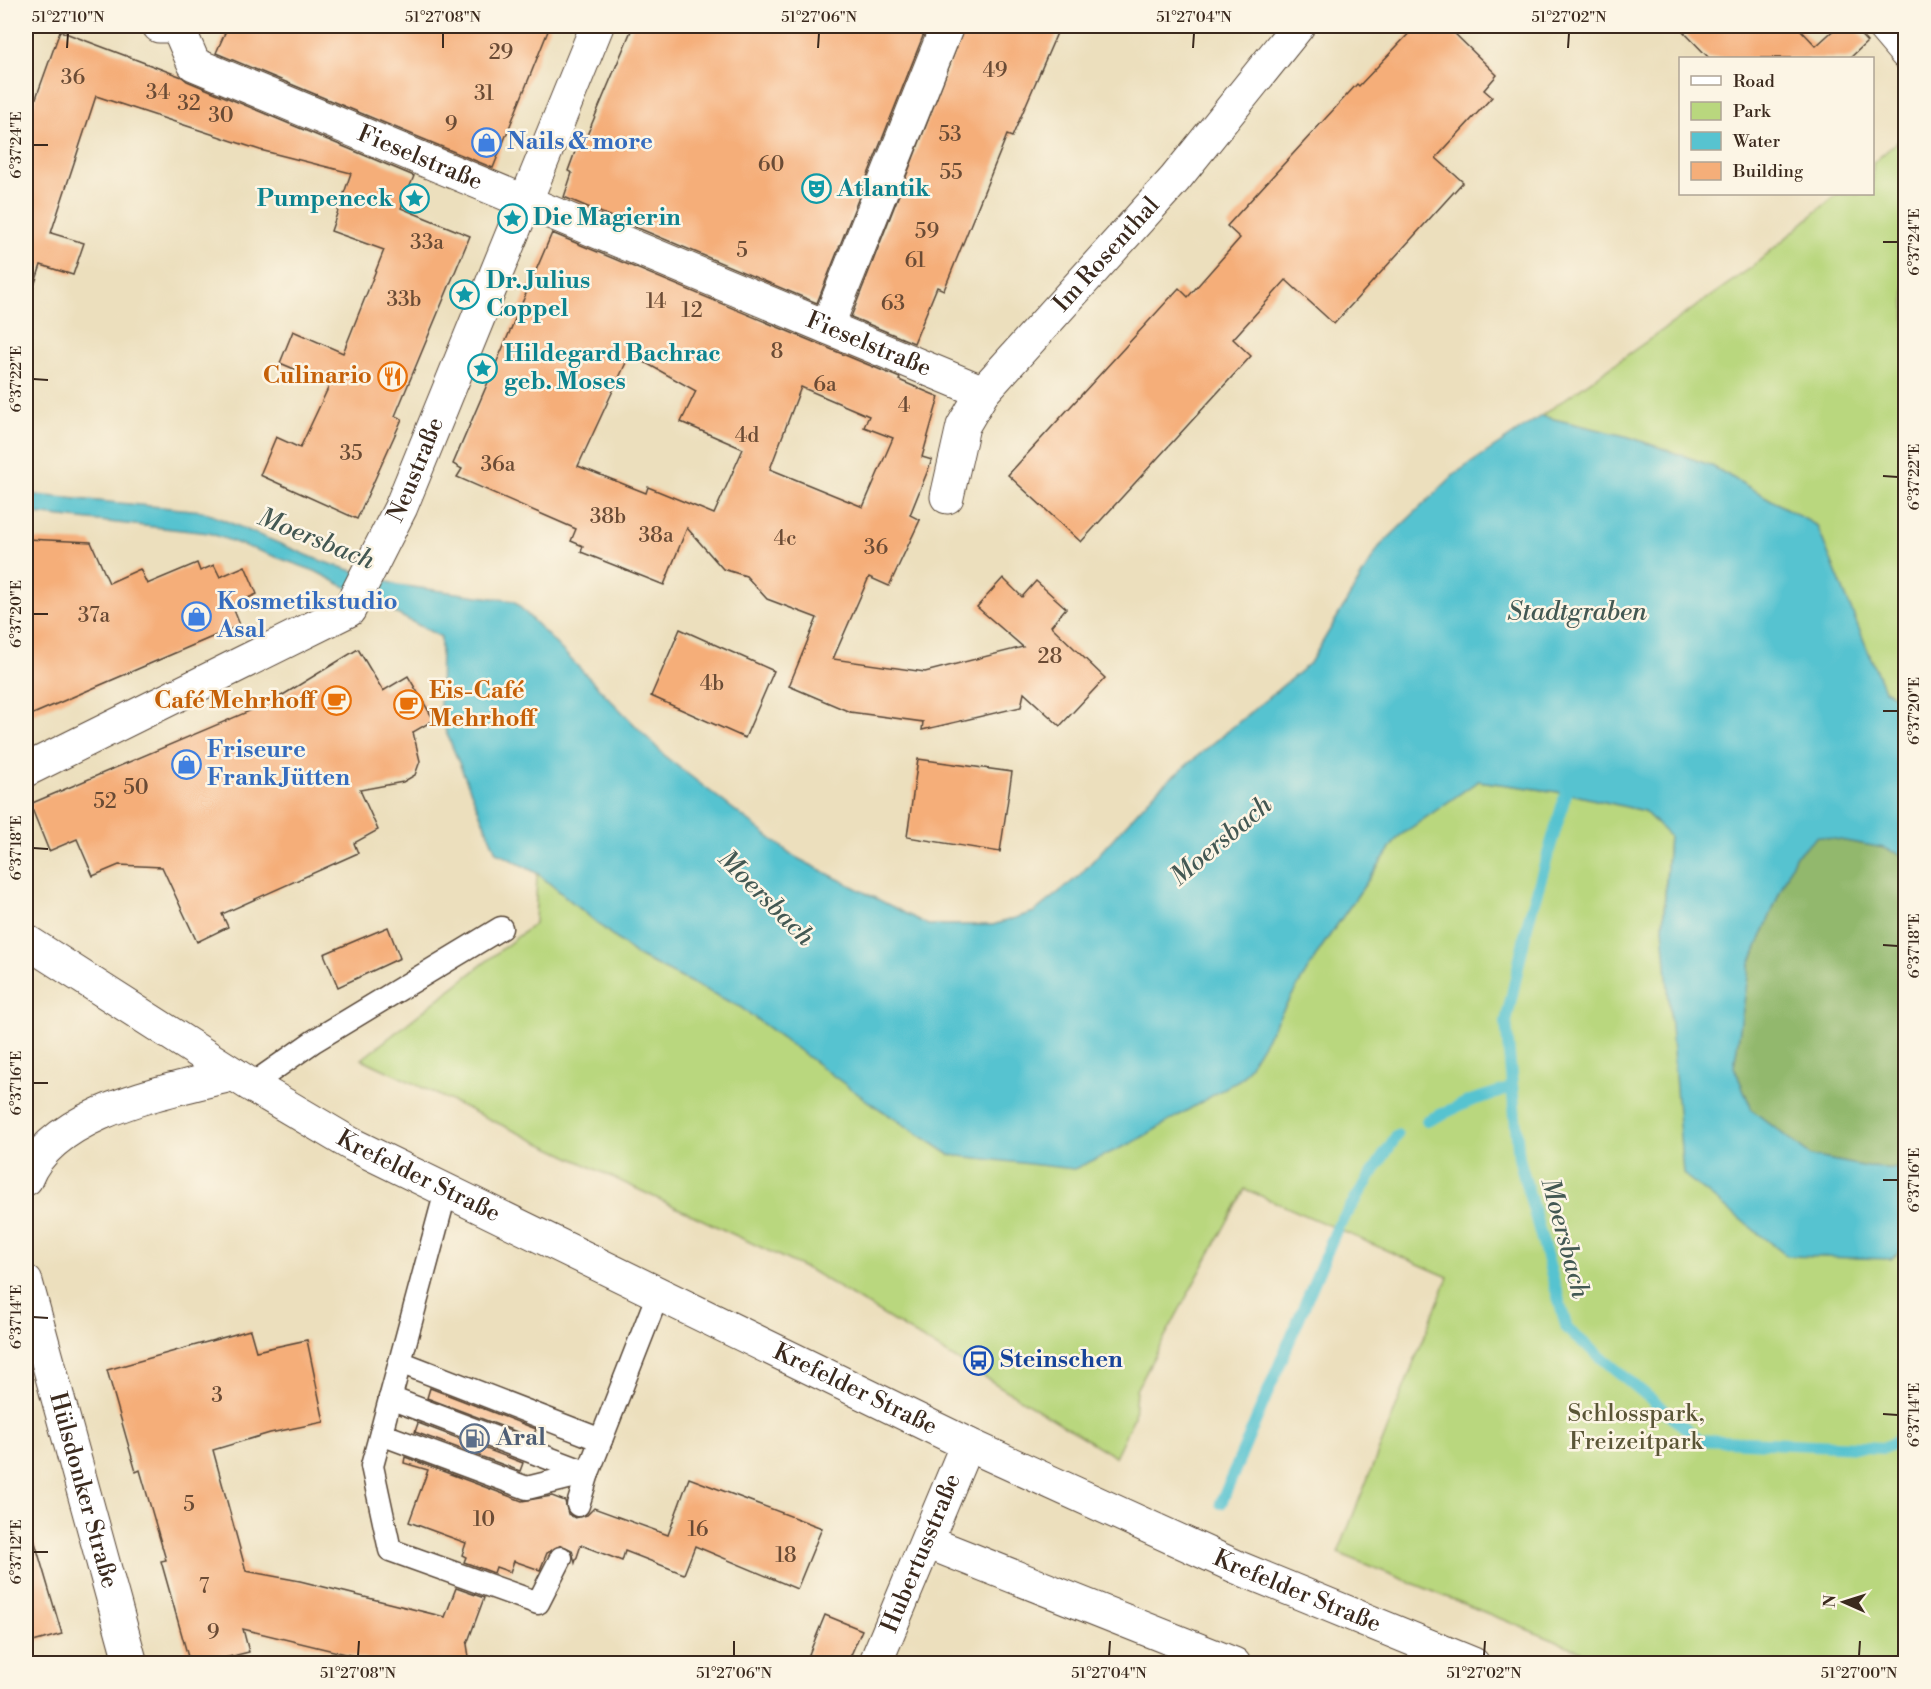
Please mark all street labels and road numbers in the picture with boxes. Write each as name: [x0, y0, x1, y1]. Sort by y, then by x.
street label: Fieselstraße: [353, 119, 487, 197]
street label: Im Rosenthal: [1047, 191, 1166, 318]
street label: Fieselstraße: [802, 305, 936, 384]
street label: Neustraße: [381, 413, 451, 527]
street label: Krefelder Straße: [331, 1124, 505, 1229]
street label: Krefelder Straße: [768, 1337, 942, 1442]
street label: Hülsdonker Straße: [42, 1389, 124, 1592]
street label: Hubertusstraße: [875, 1469, 968, 1637]
street label: Krefelder Straße: [1209, 1543, 1385, 1640]

